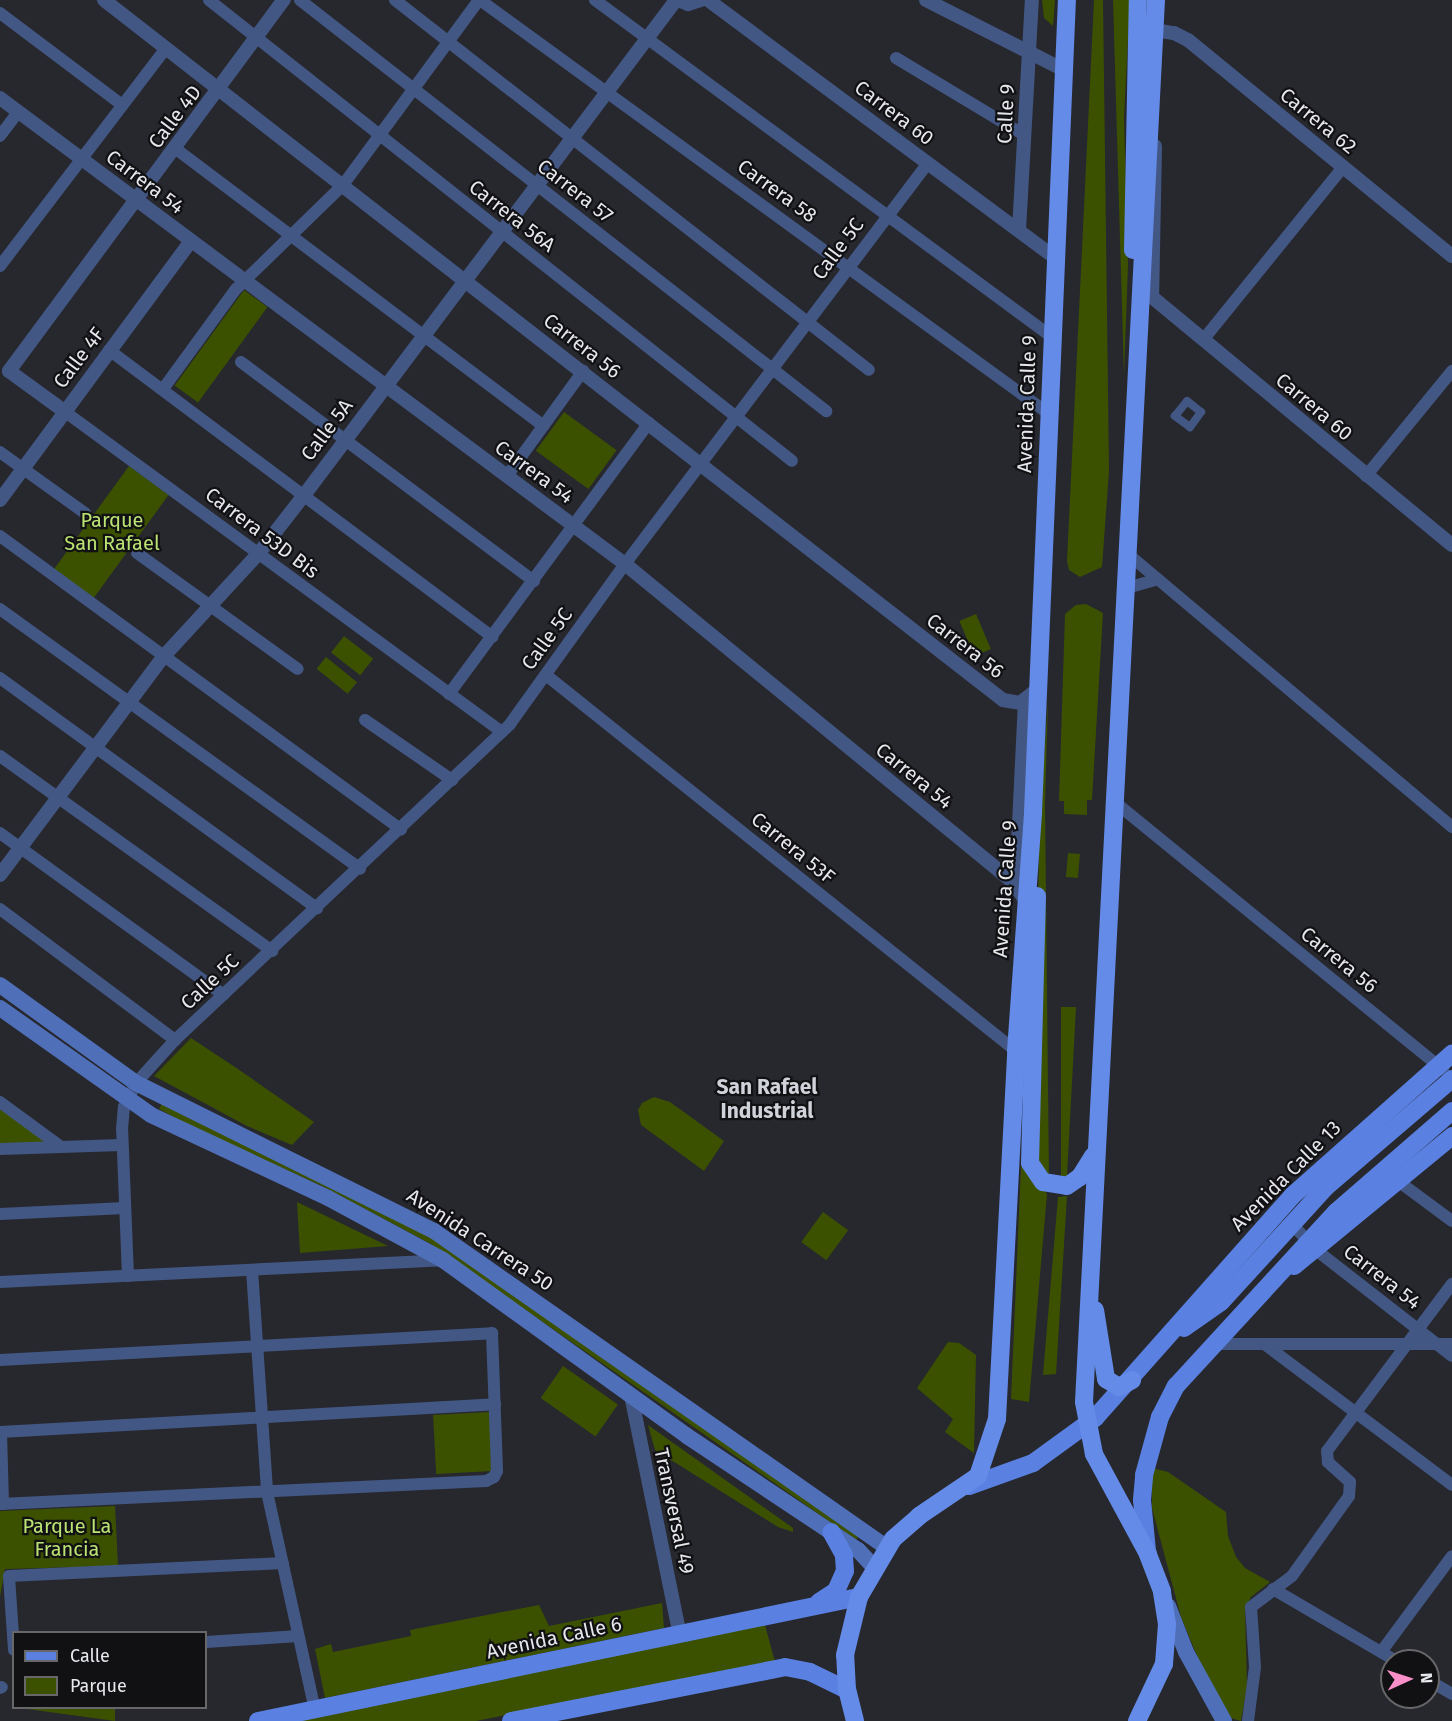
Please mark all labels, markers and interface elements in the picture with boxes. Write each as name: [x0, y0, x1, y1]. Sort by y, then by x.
street label: Carrera 60: [850, 76, 938, 150]
street label: Calle 4D: [143, 81, 207, 153]
street label: Calle 9: [992, 83, 1020, 145]
street label: Carrera 62: [1275, 83, 1361, 159]
street label: Carrera 54: [101, 145, 189, 219]
street label: Carrera 57: [532, 154, 618, 228]
street label: Carrera 58: [733, 154, 821, 228]
street label: Carrera 56A: [464, 175, 560, 257]
street label: Calle 5C: [807, 214, 869, 284]
street label: Carrera 56: [539, 308, 625, 384]
street label: Calle 4F: [48, 323, 110, 393]
street label: Avenida Calle 9: [1013, 335, 1041, 473]
street label: Carrera 60: [1271, 368, 1357, 446]
street label: Calle 5A: [296, 394, 358, 466]
street label: Carrera 54: [490, 435, 578, 509]
street label: Carrera 53D Bis: [200, 482, 324, 584]
park label: Parque San Rafael: [64, 509, 160, 556]
street label: Calle 5C: [517, 603, 577, 675]
street label: Carrera 56: [922, 608, 1008, 684]
street label: Carrera 54: [871, 738, 957, 814]
street label: Carrera 53F: [746, 807, 840, 889]
street label: Avenida Calle 9: [988, 820, 1022, 958]
street label: Carrera 56: [1296, 922, 1382, 998]
street label: Calle 5C: [176, 949, 244, 1015]
district label: San Rafael Industrial: [716, 1074, 818, 1124]
street label: Avenida Calle 13: [1226, 1116, 1346, 1236]
street label: Avenida Carrera 50: [402, 1184, 558, 1296]
street label: Carrera 54: [1339, 1239, 1425, 1315]
street label: Transversal 49: [649, 1446, 699, 1576]
park label: Parque La Francia: [23, 1514, 111, 1561]
street label: Avenida Calle 6: [484, 1612, 624, 1664]
legend: [12, 1631, 207, 1709]
text: Calle: [70, 1645, 110, 1667]
north arrow: [1380, 1649, 1440, 1709]
text: N: [1417, 1672, 1436, 1684]
text: Parque: [70, 1675, 127, 1697]

